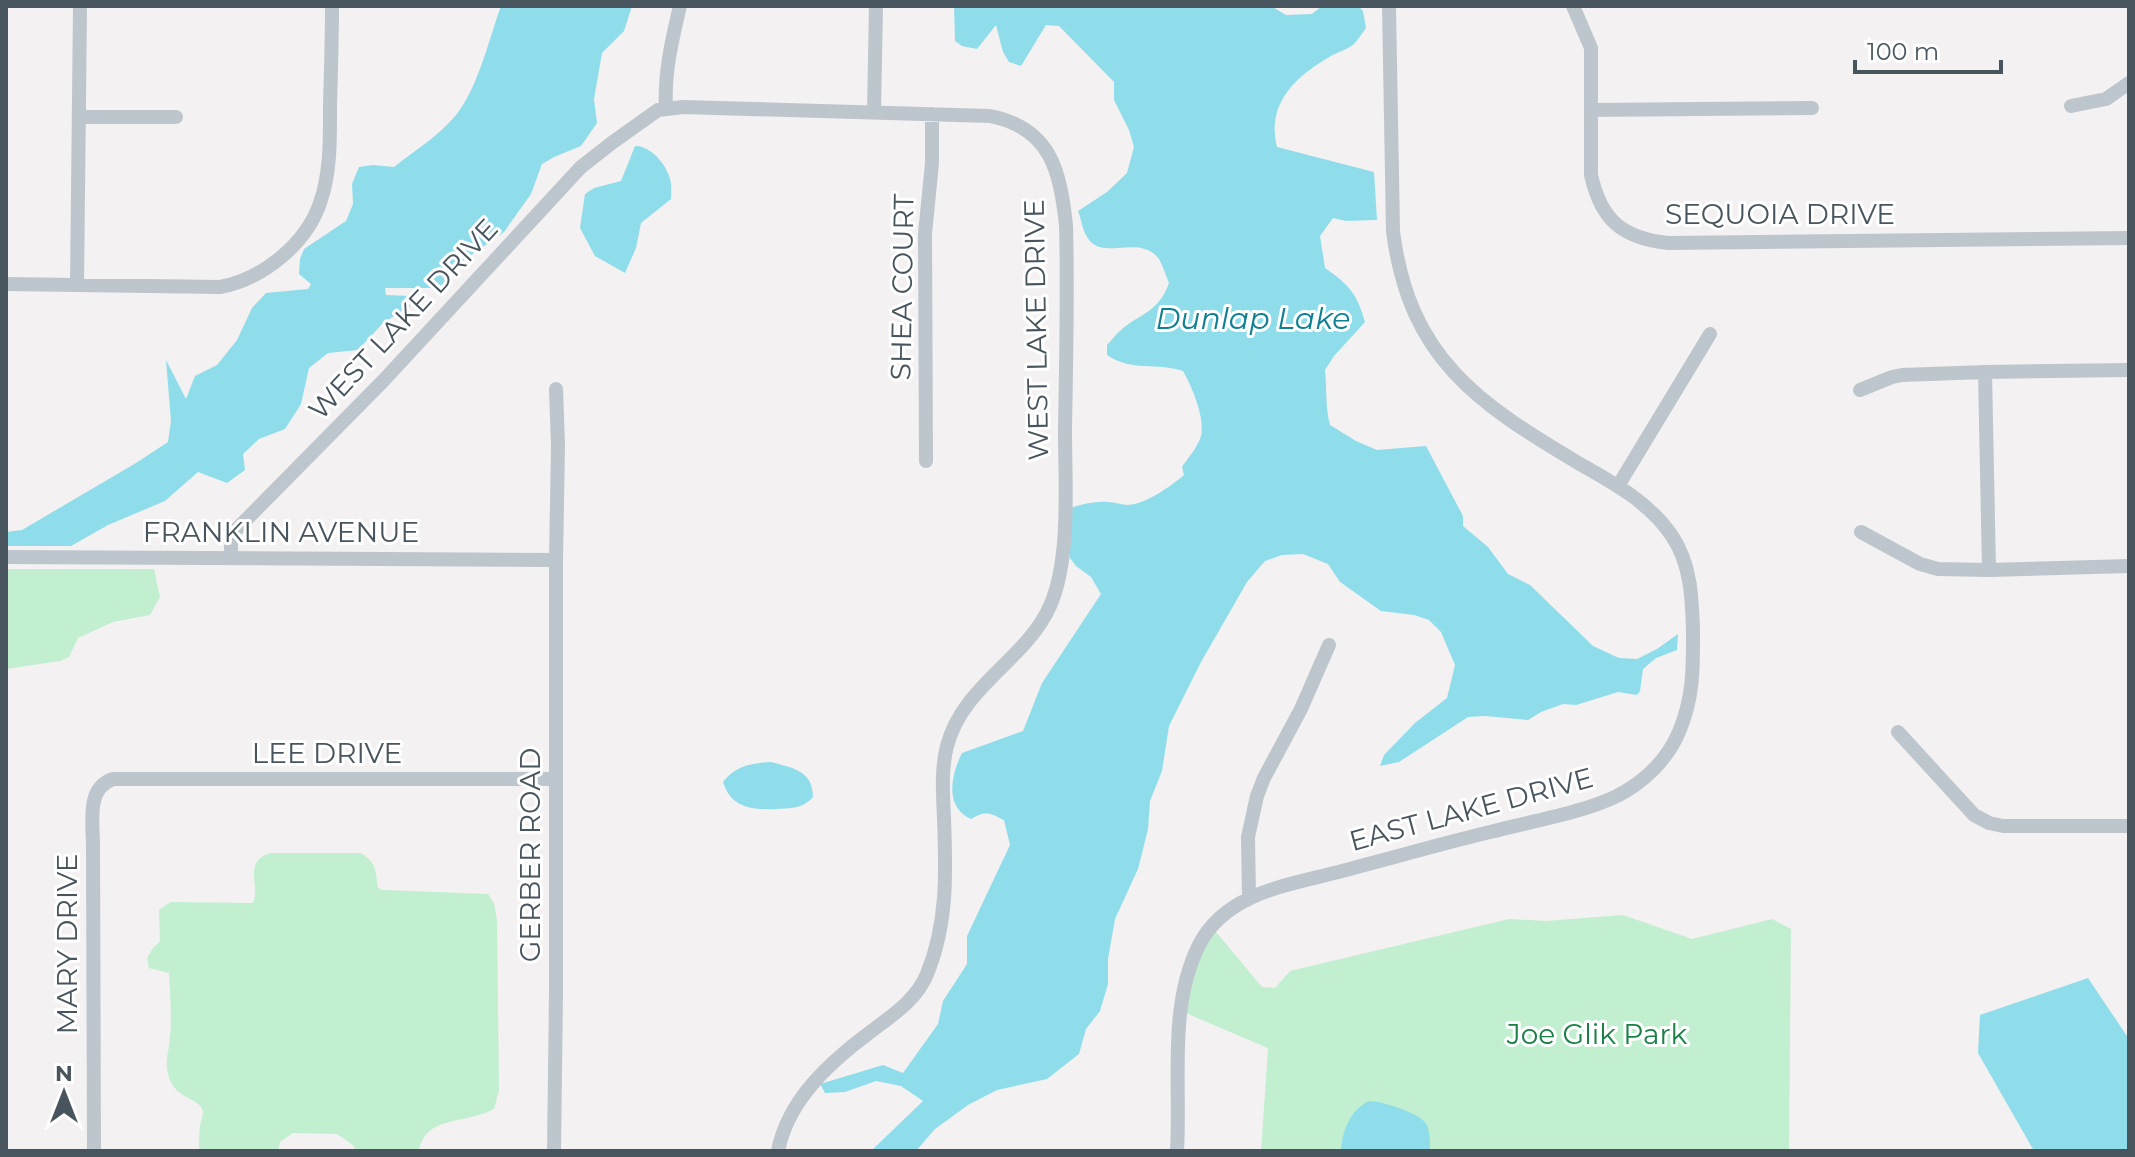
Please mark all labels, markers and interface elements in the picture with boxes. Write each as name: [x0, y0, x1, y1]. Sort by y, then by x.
scale bar: [1855, 24, 2001, 74]
text: 100 m: [1867, 37, 1939, 66]
street label: SHEA COURT: [883, 193, 921, 381]
street label: SEQUOIA DRIVE: [1665, 197, 1895, 231]
street label: WEST LAKE DRIVE: [1017, 199, 1055, 461]
street label: WEST LAKE DRIVE: [301, 212, 505, 426]
water label: Dunlap Lake: [1156, 300, 1350, 337]
street label: FRANKLIN AVENUE: [143, 515, 419, 549]
street label: LEE DRIVE: [252, 736, 402, 770]
street label: GERBER ROAD: [513, 748, 547, 962]
street label: EAST LAKE DRIVE: [1345, 760, 1597, 858]
street label: MARY DRIVE: [50, 853, 84, 1035]
park label: Joe Glik Park: [1506, 1017, 1688, 1051]
north arrow: [24, 1053, 104, 1133]
text: N: [55, 1060, 73, 1087]

